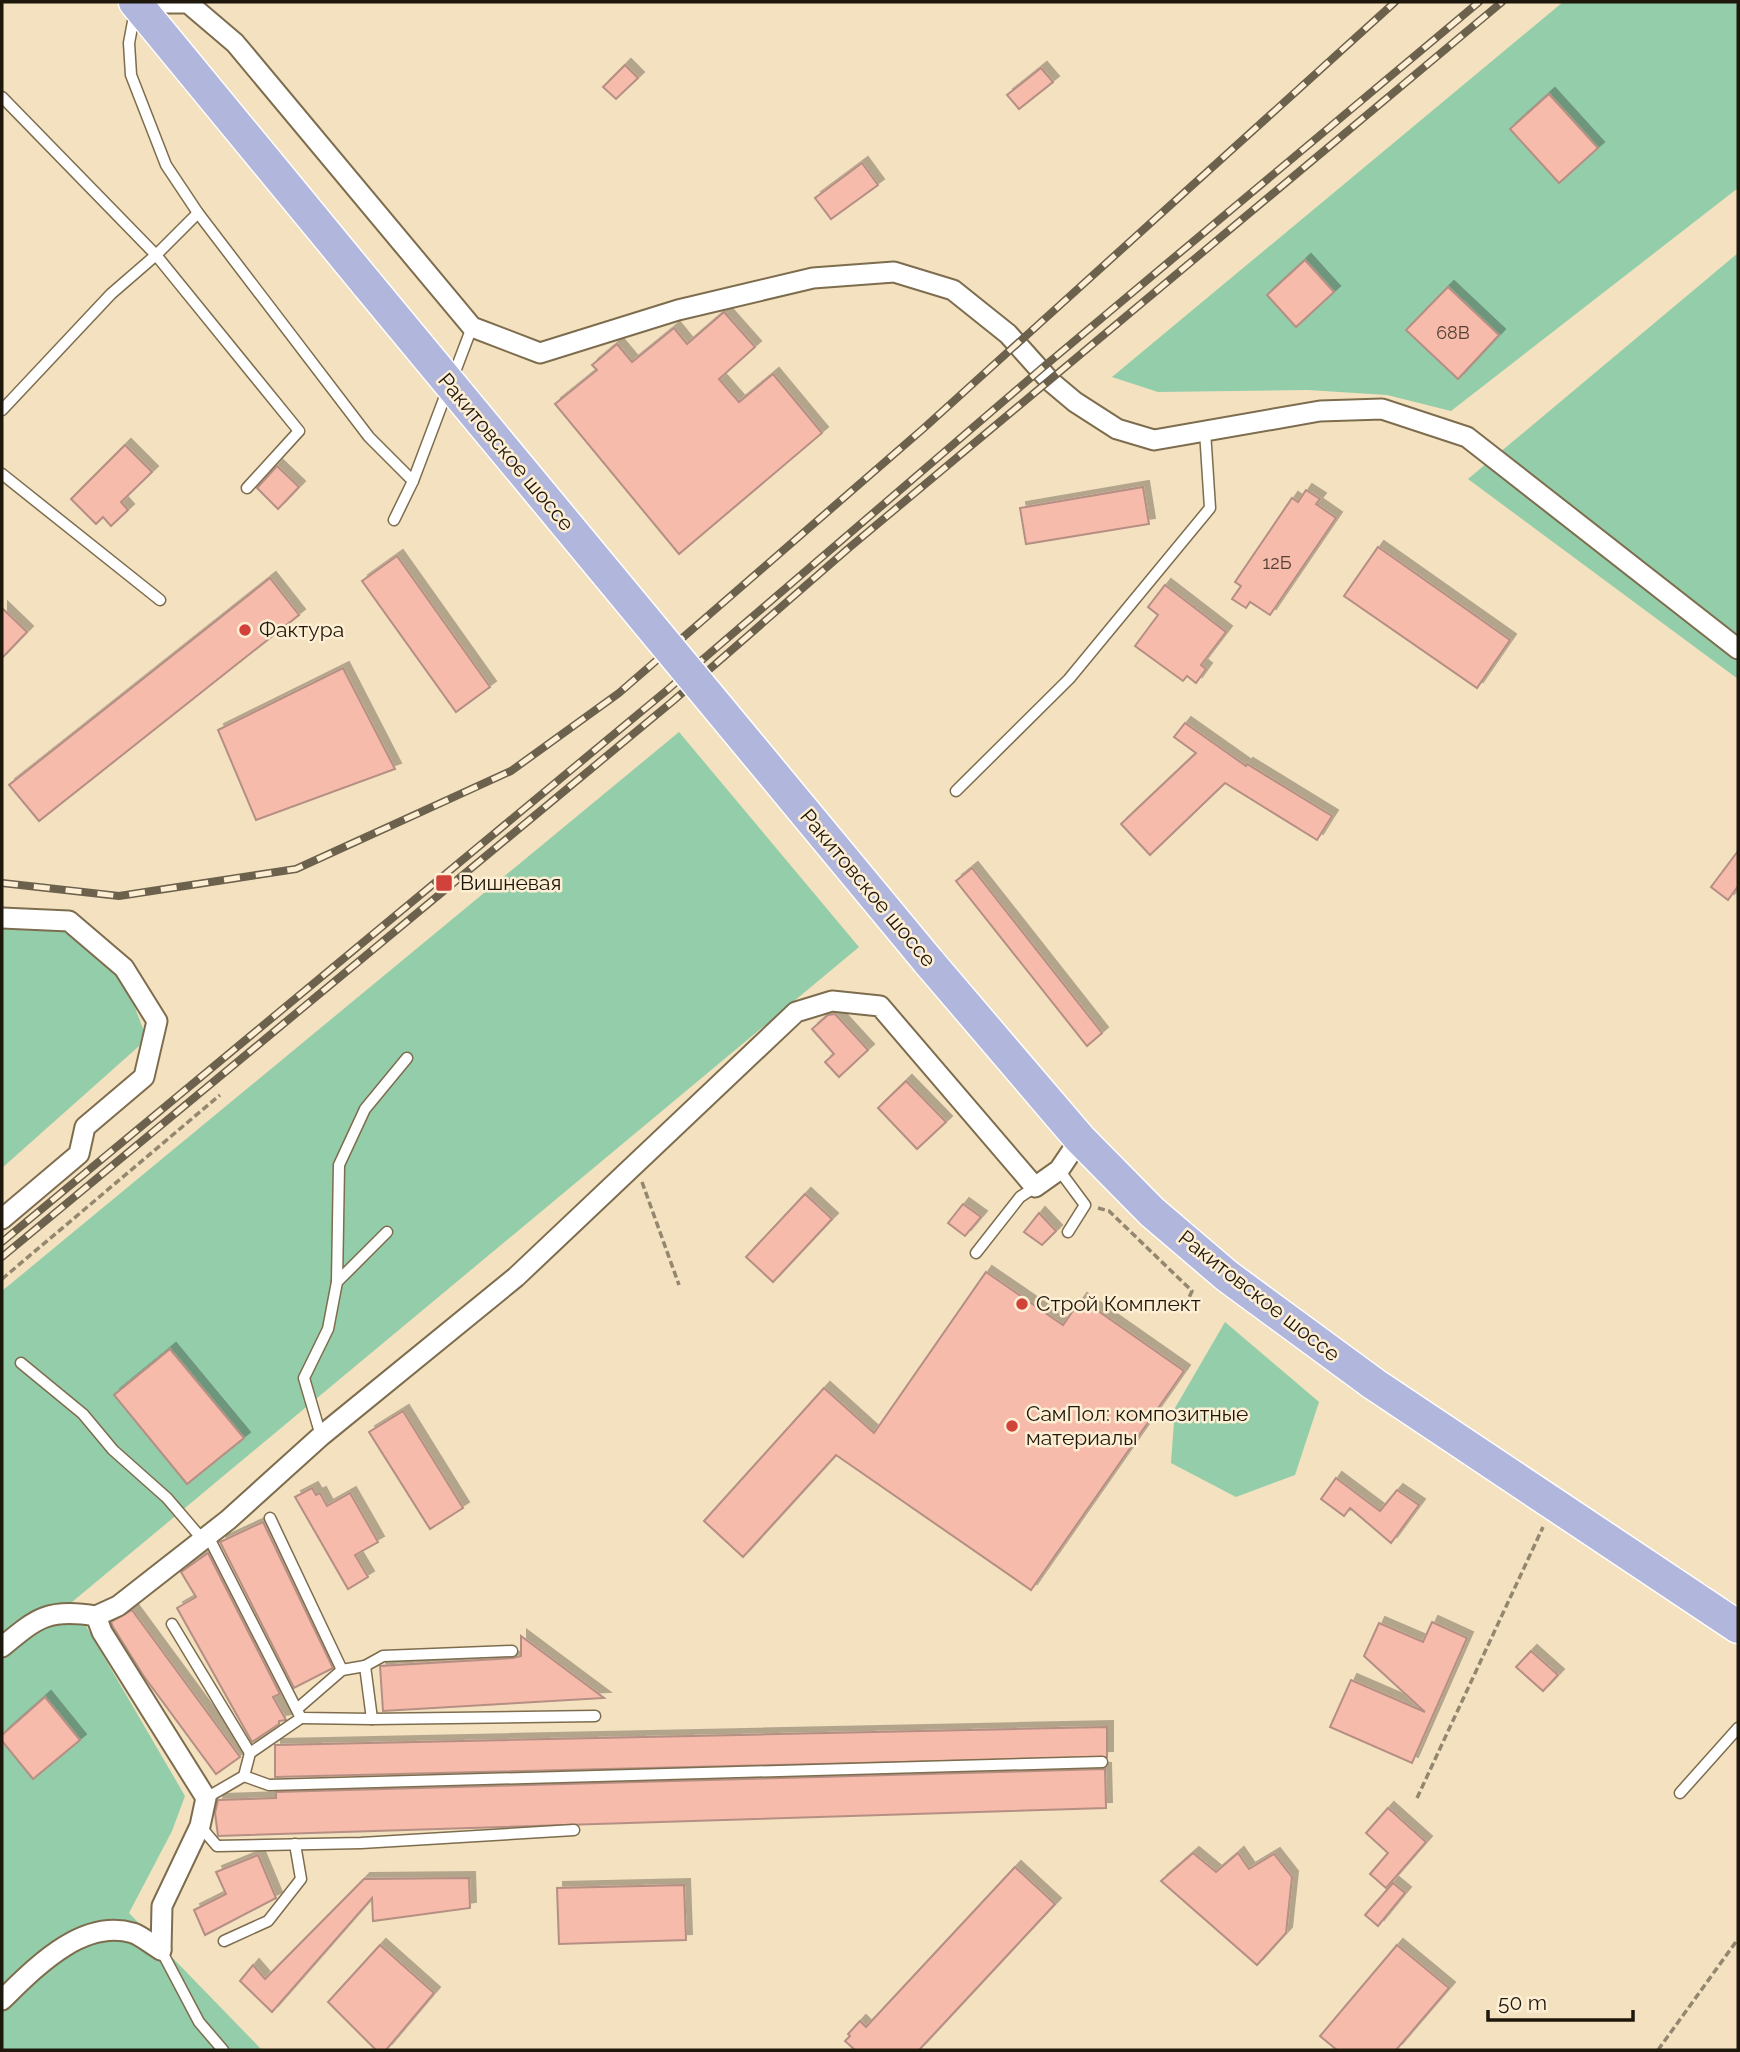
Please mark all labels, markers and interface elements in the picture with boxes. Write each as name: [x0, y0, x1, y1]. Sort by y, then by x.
house number: 68В: [1436, 322, 1470, 343]
street label: Ракитовское шоссе: [433, 368, 580, 536]
house number: 12Б: [1263, 552, 1292, 573]
place label: Фактура: [259, 617, 344, 642]
marker: Фактура: [237, 622, 253, 638]
street label: Ракитовское шоссе: [795, 804, 942, 972]
place label: Вишневая: [460, 870, 561, 895]
marker: Вишневая: [434, 873, 454, 893]
street label: Ракитовское шоссе: [1174, 1225, 1345, 1366]
place label: Строй Комплект: [1036, 1291, 1201, 1316]
marker: Строй Комплект: [1014, 1296, 1030, 1312]
place label: СамПол: композитные материалы: [1026, 1401, 1248, 1450]
marker: СамПол: композитные материалы: [1004, 1418, 1020, 1434]
scale bar: [1488, 1979, 1633, 2023]
text: 50 m: [1498, 1990, 1547, 2015]

